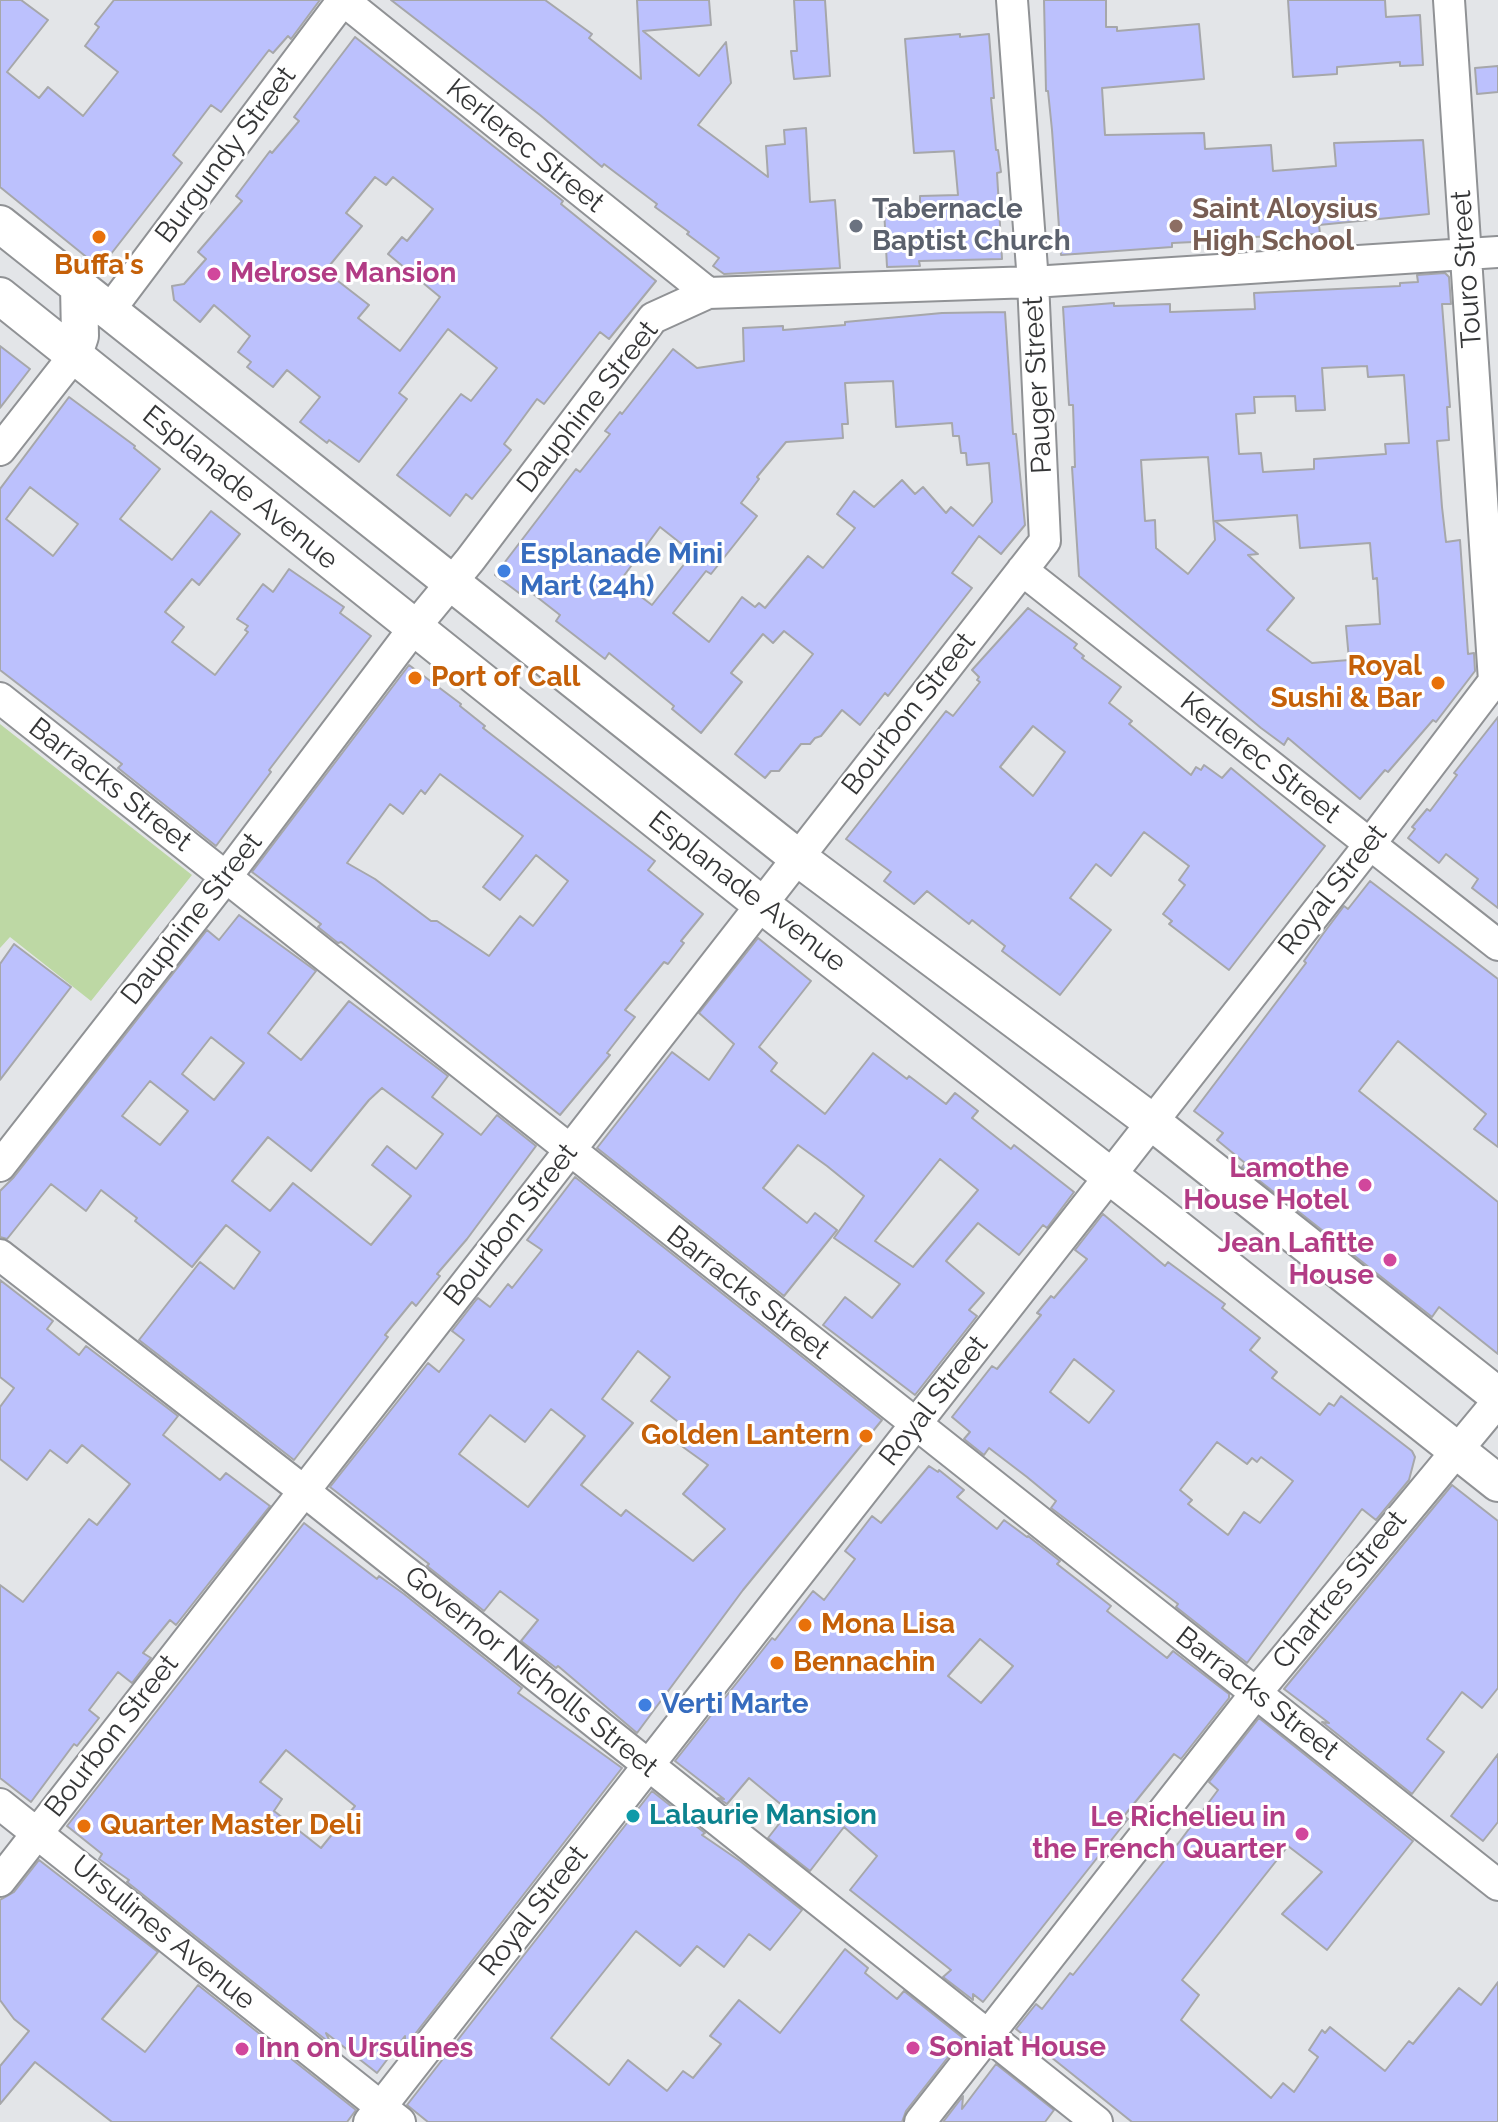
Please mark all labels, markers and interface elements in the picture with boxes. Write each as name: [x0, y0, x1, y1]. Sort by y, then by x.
street label: Burgundy Street: [149, 60, 303, 250]
street label: Kerlerec Street: [439, 72, 611, 220]
street label: Touro Street: [1445, 189, 1489, 349]
place label: Tabernacle Baptist Church: [872, 193, 1071, 259]
place label: Saint Aloysius High School: [1192, 193, 1378, 259]
marker: Tabernacle Baptist Church: [847, 217, 865, 235]
marker: Saint Aloysius High School: [1167, 217, 1185, 235]
marker: Buffa's: [90, 228, 108, 246]
place label: Buffa's: [54, 249, 144, 283]
place label: Melrose Mansion: [230, 257, 456, 291]
marker: Melrose Mansion: [205, 265, 223, 283]
street label: Pauger Street: [1017, 296, 1059, 474]
street label: Dauphine Street: [510, 314, 666, 500]
street label: Esplanade Avenue: [136, 399, 344, 577]
place label: Esplanade Mini Mart (24h): [520, 538, 723, 604]
marker: Esplanade Mini Mart (24h): [495, 562, 513, 580]
street label: Bourbon Street: [835, 626, 983, 802]
place label: Royal Sushi & Bar: [1270, 650, 1422, 716]
place label: Port of Call: [431, 661, 580, 695]
marker: Port of Call: [406, 669, 424, 687]
marker: Royal Sushi & Bar: [1429, 674, 1447, 692]
street label: Kerlerec Street: [1173, 685, 1347, 831]
street label: Barracks Street: [22, 711, 198, 859]
street label: Esplanade Avenue: [642, 804, 852, 980]
street label: Royal Street: [1272, 818, 1394, 962]
street label: Dauphine Street: [114, 826, 270, 1012]
street label: Bourbon Street: [437, 1137, 585, 1313]
place label: Lamothe House Hotel: [1183, 1152, 1349, 1218]
marker: Lamothe House Hotel: [1356, 1176, 1374, 1194]
street label: Barracks Street: [660, 1219, 836, 1367]
place label: Jean Lafitte House: [1218, 1227, 1374, 1293]
marker: Jean Lafitte House: [1381, 1251, 1399, 1269]
street label: Royal Street: [873, 1329, 995, 1473]
place label: Golden Lantern: [641, 1419, 850, 1453]
marker: Golden Lantern: [857, 1427, 875, 1445]
street label: Chartres Street: [1266, 1504, 1414, 1676]
street label: Governor Nicholls Street: [397, 1559, 665, 1785]
place label: Mona Lisa: [821, 1608, 955, 1642]
marker: Mona Lisa: [796, 1616, 814, 1634]
street label: Barracks Street: [1169, 1620, 1345, 1768]
place label: Bennachin: [793, 1646, 935, 1680]
street label: Bourbon Street: [38, 1648, 186, 1824]
marker: Bennachin: [768, 1654, 786, 1672]
place label: Verti Marte: [661, 1688, 809, 1722]
marker: Verti Marte: [636, 1696, 654, 1714]
place label: Lalaurie Mansion: [649, 1799, 877, 1833]
place label: Le Richelieu in the French Quarter: [1032, 1801, 1286, 1867]
marker: Lalaurie Mansion: [624, 1807, 642, 1825]
place label: Quarter Master Deli: [100, 1809, 362, 1843]
marker: Quarter Master Deli: [75, 1817, 93, 1835]
marker: Le Richelieu in the French Quarter: [1293, 1825, 1311, 1843]
street label: Royal Street: [473, 1839, 595, 1983]
street label: Ursulines Avenue: [64, 1849, 262, 2017]
place label: Soniat House: [929, 2031, 1106, 2065]
place label: Inn on Ursulines: [258, 2032, 473, 2066]
marker: Soniat House: [904, 2039, 922, 2057]
marker: Inn on Ursulines: [233, 2040, 251, 2058]

